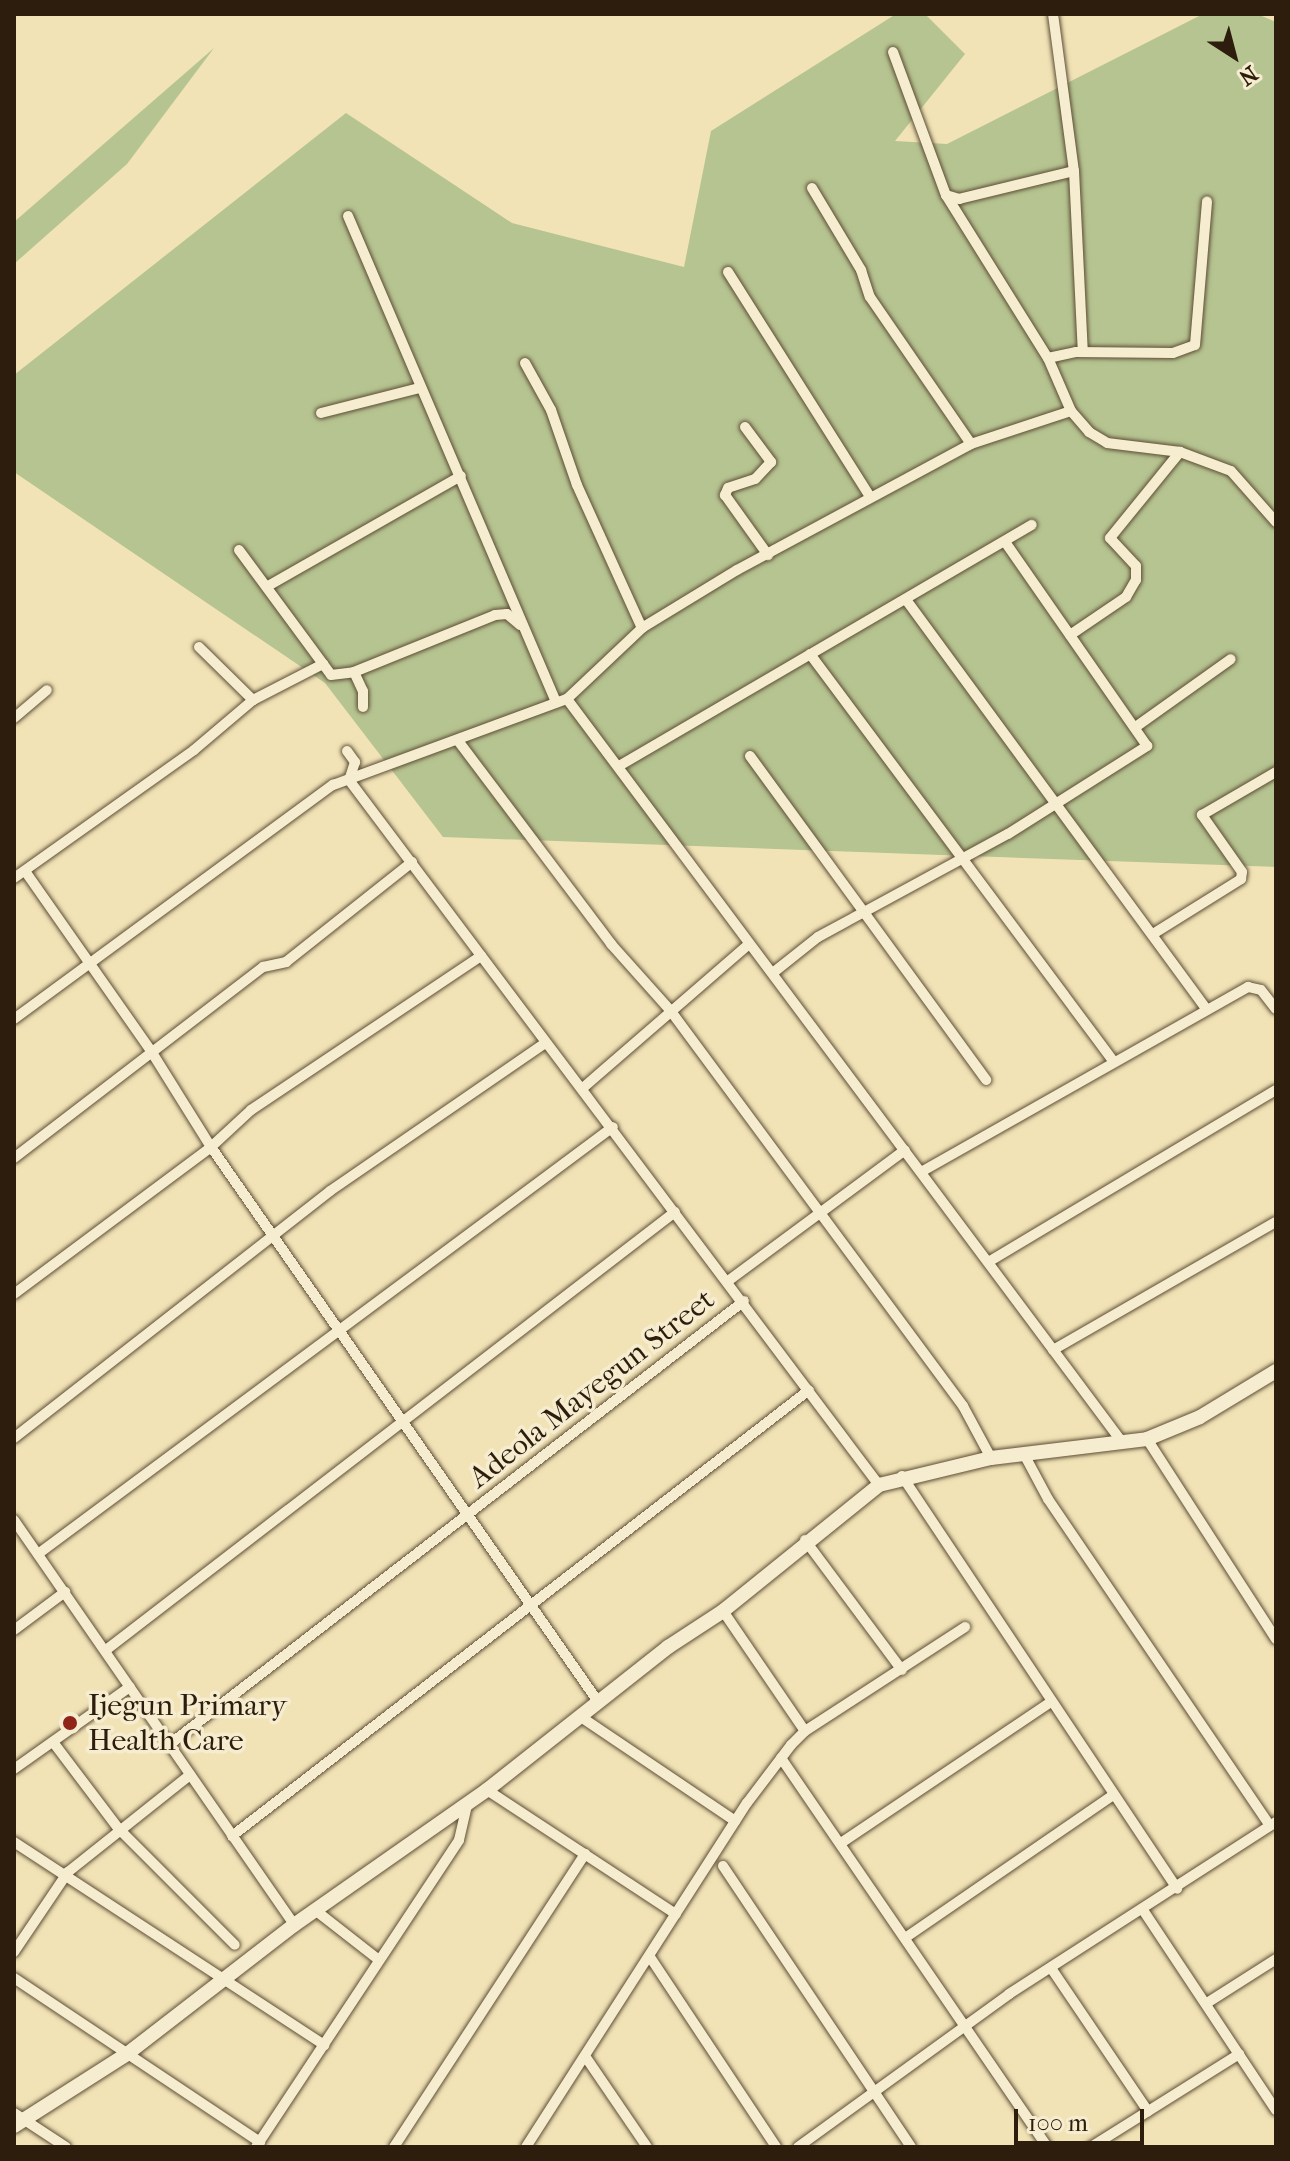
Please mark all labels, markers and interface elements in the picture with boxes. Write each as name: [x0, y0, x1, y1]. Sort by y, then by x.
north arrow: [1194, 16, 1274, 96]
text: N: [1234, 60, 1263, 91]
street label: Adeola Mayegun Street: [462, 1282, 722, 1496]
place label: Ijegun Primary Health Care: [88, 1688, 287, 1758]
marker: Ijegun Primary Health Care: [59, 1712, 81, 1734]
scale bar: [1018, 2093, 1148, 2143]
text: 100 m: [1028, 2109, 1088, 2137]

